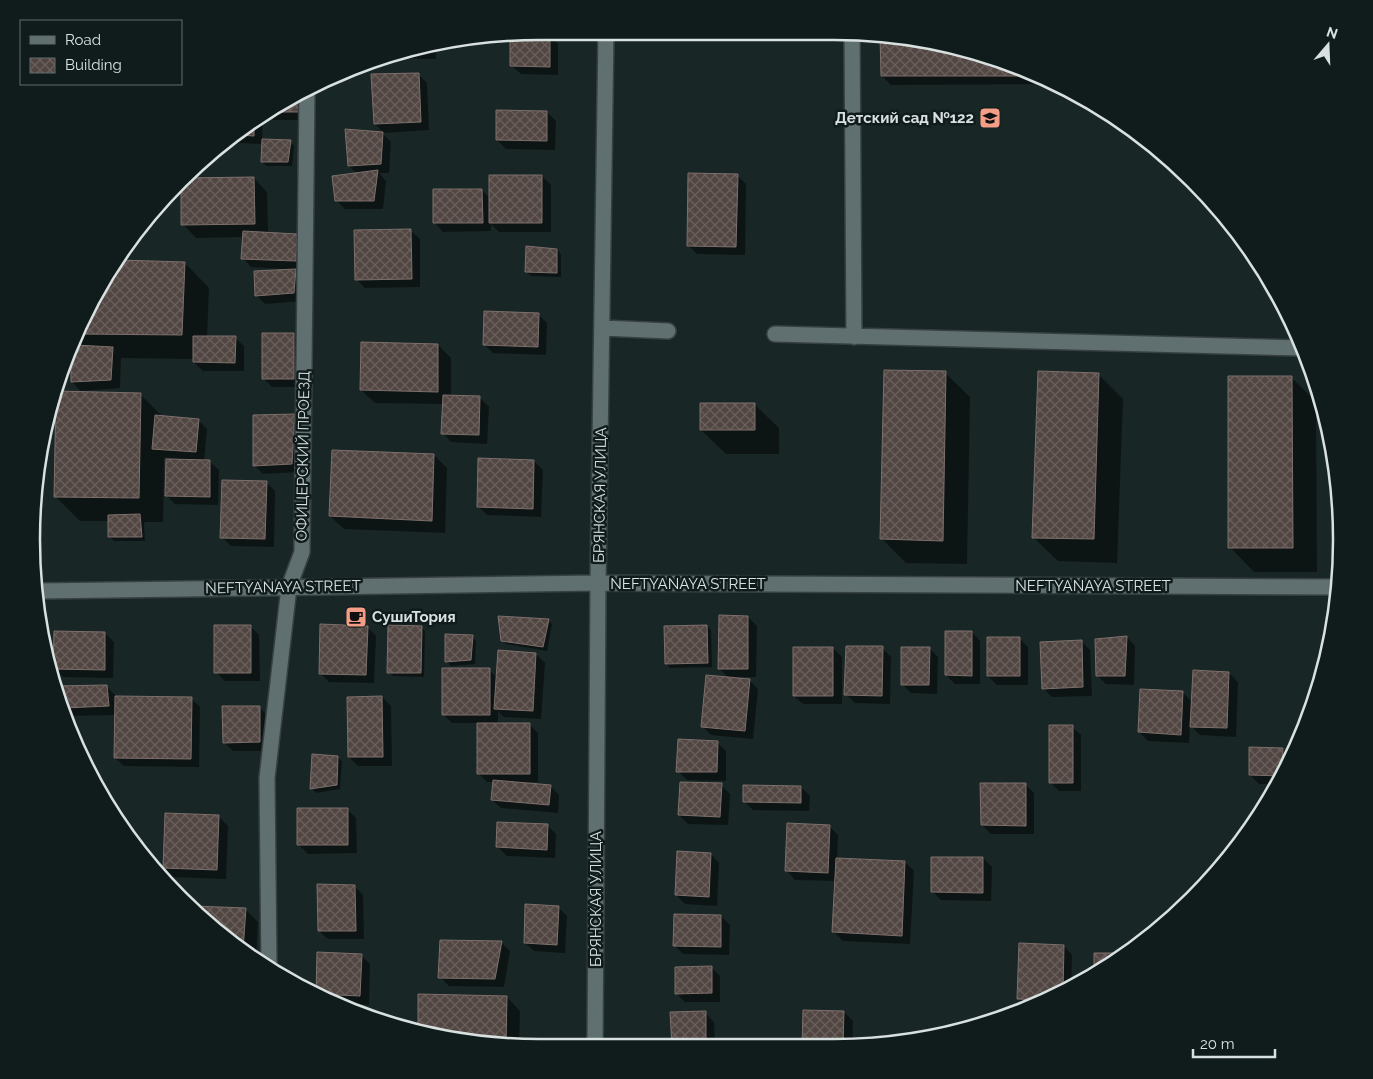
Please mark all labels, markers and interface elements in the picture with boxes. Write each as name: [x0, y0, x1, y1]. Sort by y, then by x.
legend: [20, 20, 182, 85]
north arrow: [1303, 20, 1353, 70]
text: N: [1325, 23, 1340, 42]
text: Road: [65, 31, 101, 49]
text: Building: [65, 56, 122, 74]
school or university icon: Детский сад №122: [978, 106, 1002, 130]
place label: Детский сад №122: [835, 109, 974, 127]
street label: ОФИЦЕРСКИЙ ПРОЕЗД: [293, 371, 313, 541]
street label: БРЯНСКАЯ УЛИЦА: [590, 427, 610, 563]
street label: NEFTYANAYA STREET: [610, 575, 766, 593]
street label: NEFTYANAYA STREET: [205, 577, 361, 597]
street label: NEFTYANAYA STREET: [1015, 577, 1171, 595]
cafe icon: СушиТория: [344, 605, 368, 629]
place label: СушиТория: [372, 608, 456, 626]
street label: БРЯНСКАЯ УЛИЦА: [587, 831, 605, 967]
scale bar: [1193, 1026, 1276, 1058]
text: 20 m: [1200, 1035, 1235, 1053]

